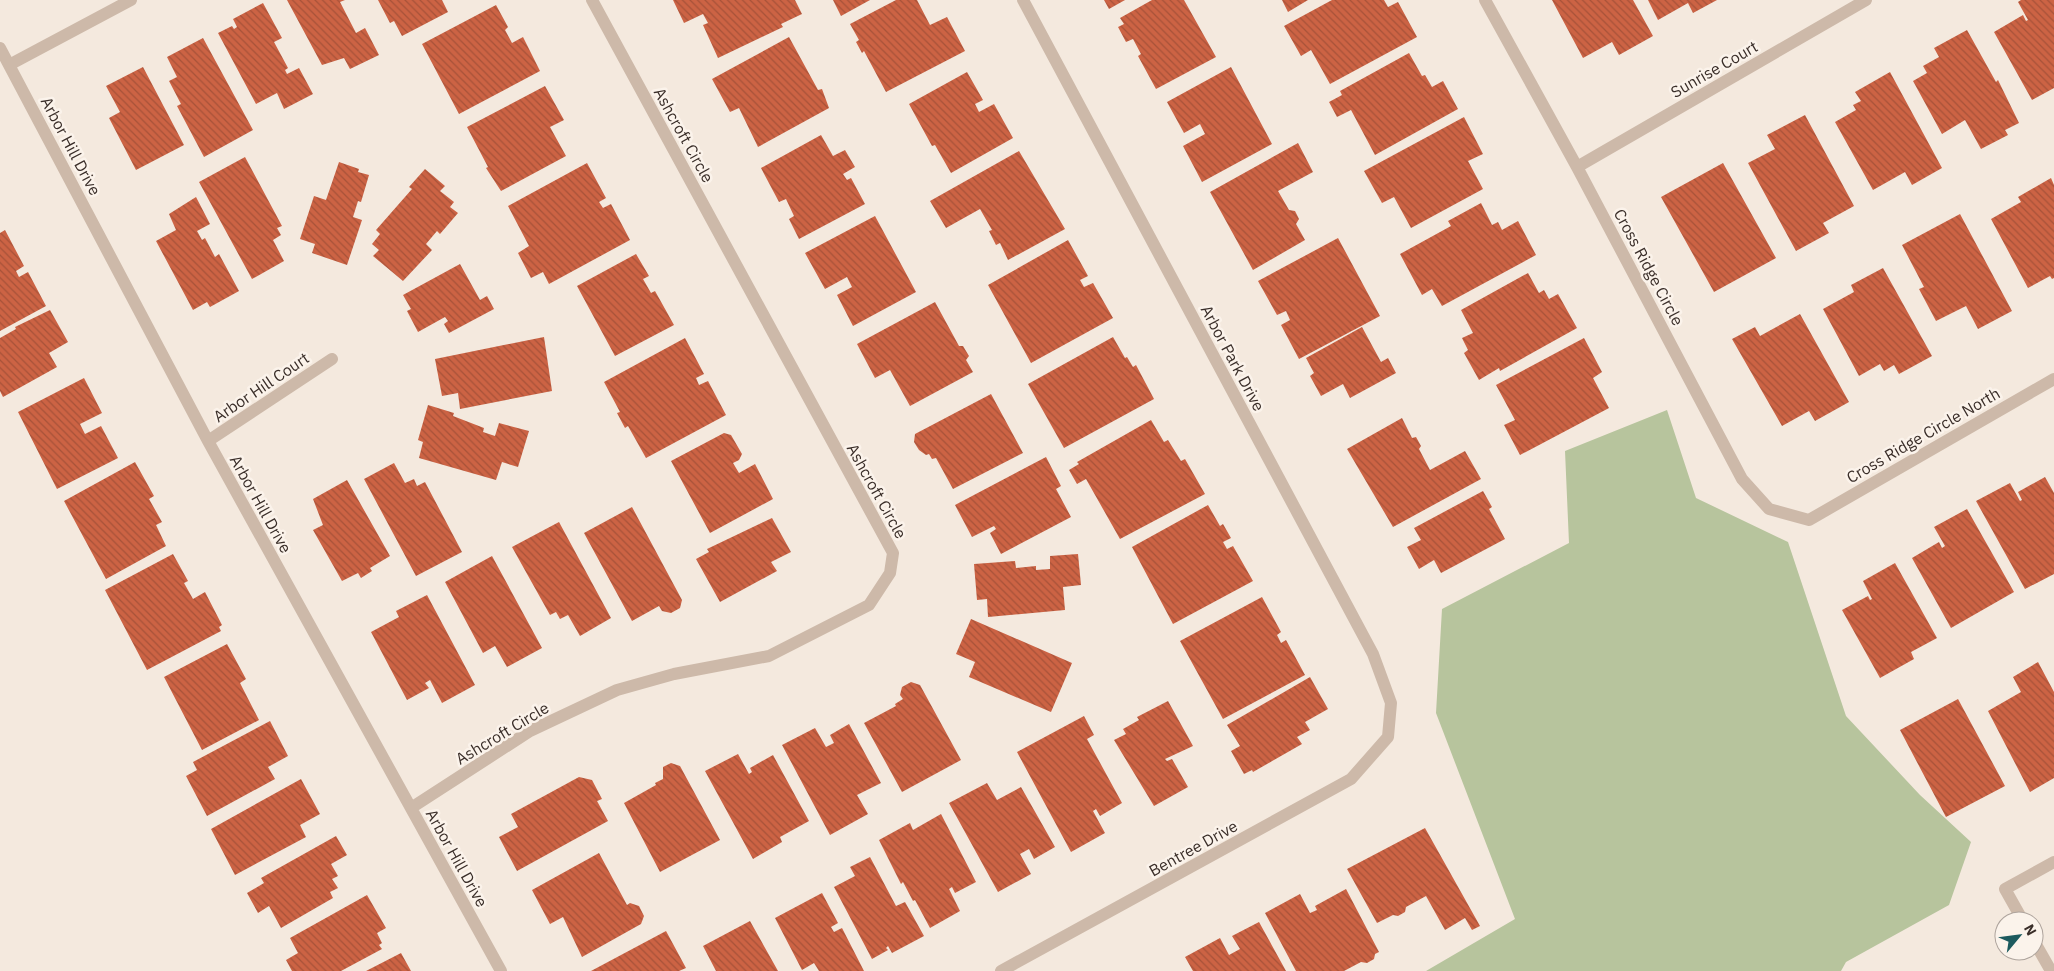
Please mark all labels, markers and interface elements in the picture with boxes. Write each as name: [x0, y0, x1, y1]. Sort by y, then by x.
street label: Sunrise Court: [1667, 36, 1761, 102]
street label: Ashcroft Circle: [650, 84, 718, 186]
street label: Arbor Hill Drive: [37, 93, 105, 199]
street label: Cross Ridge Circle: [1610, 205, 1688, 329]
street label: Arbor Park Drive: [1197, 302, 1269, 415]
street label: Arbor Hill Court: [209, 348, 313, 426]
street label: Cross Ridge Circle North: [1843, 383, 2003, 487]
street label: Ashcroft Circle: [843, 440, 911, 542]
street label: Arbor Hill Drive: [226, 452, 296, 557]
street label: Ashcroft Circle: [452, 697, 552, 769]
street label: Arbor Hill Drive: [422, 806, 492, 911]
street label: Bentree Drive: [1145, 815, 1241, 881]
north arrow: [1994, 911, 2044, 961]
text: N: [2020, 921, 2041, 938]

